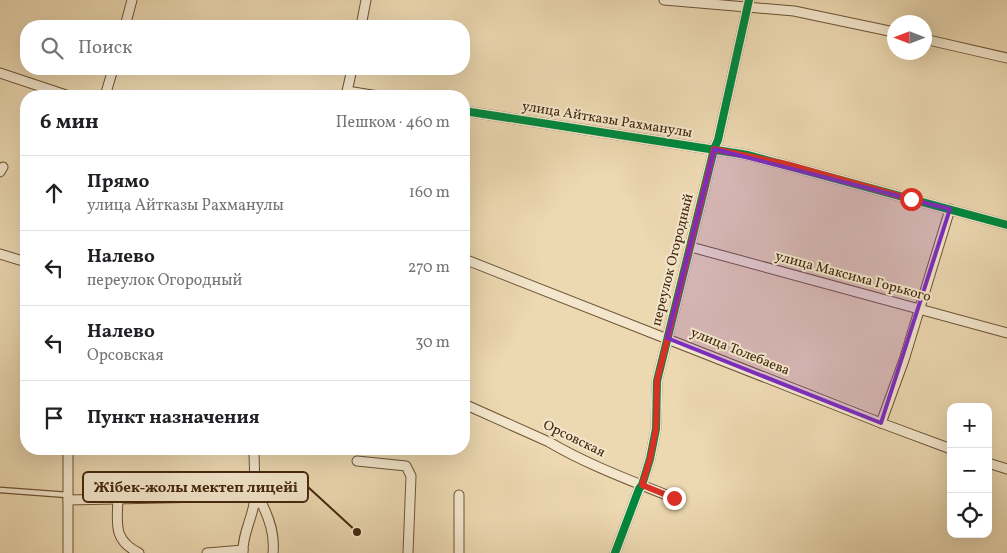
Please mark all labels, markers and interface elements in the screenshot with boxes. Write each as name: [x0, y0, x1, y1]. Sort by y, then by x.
north arrow: [887, 15, 932, 60]
search box: [20, 20, 470, 75]
icon: search: [38, 34, 66, 62]
text: Поиск: [78, 35, 132, 61]
street label: улица Айтказы Рахманулы: [520, 97, 694, 143]
text: 6 мин: [40, 108, 99, 137]
text: Пешком · 460 m: [336, 112, 450, 134]
text: Прямо: [87, 169, 149, 195]
icon: ahead: [40, 179, 68, 207]
text: 160 m: [409, 182, 450, 204]
route start: [900, 188, 923, 211]
street label: переулок Огородный: [647, 191, 699, 328]
text: улица Айтказы Рахманулы: [87, 195, 284, 217]
text: Налево: [87, 244, 155, 270]
street label: улица Максима Горького: [773, 247, 933, 307]
icon: left: [40, 254, 68, 282]
text: 270 m: [408, 257, 450, 279]
text: переулок Огородный: [87, 270, 242, 292]
text: Налево: [87, 319, 155, 345]
street label: улица Толебаева: [688, 323, 792, 381]
icon: left: [40, 329, 68, 357]
text: 30 m: [415, 332, 450, 354]
text: Орсовская: [87, 345, 164, 367]
map controls: [947, 403, 992, 538]
button: +: [947, 403, 992, 448]
icon: arrive: [40, 404, 68, 432]
text: Пункт назначения: [87, 405, 260, 431]
street label: Орсовская: [540, 416, 608, 462]
button: −: [947, 448, 992, 493]
callout: Жібек-жолы мектеп лицейі: [83, 472, 308, 502]
text: Жібек-жолы мектеп лицейі: [94, 478, 298, 499]
route end: [663, 487, 686, 510]
button: locate: [947, 493, 992, 538]

